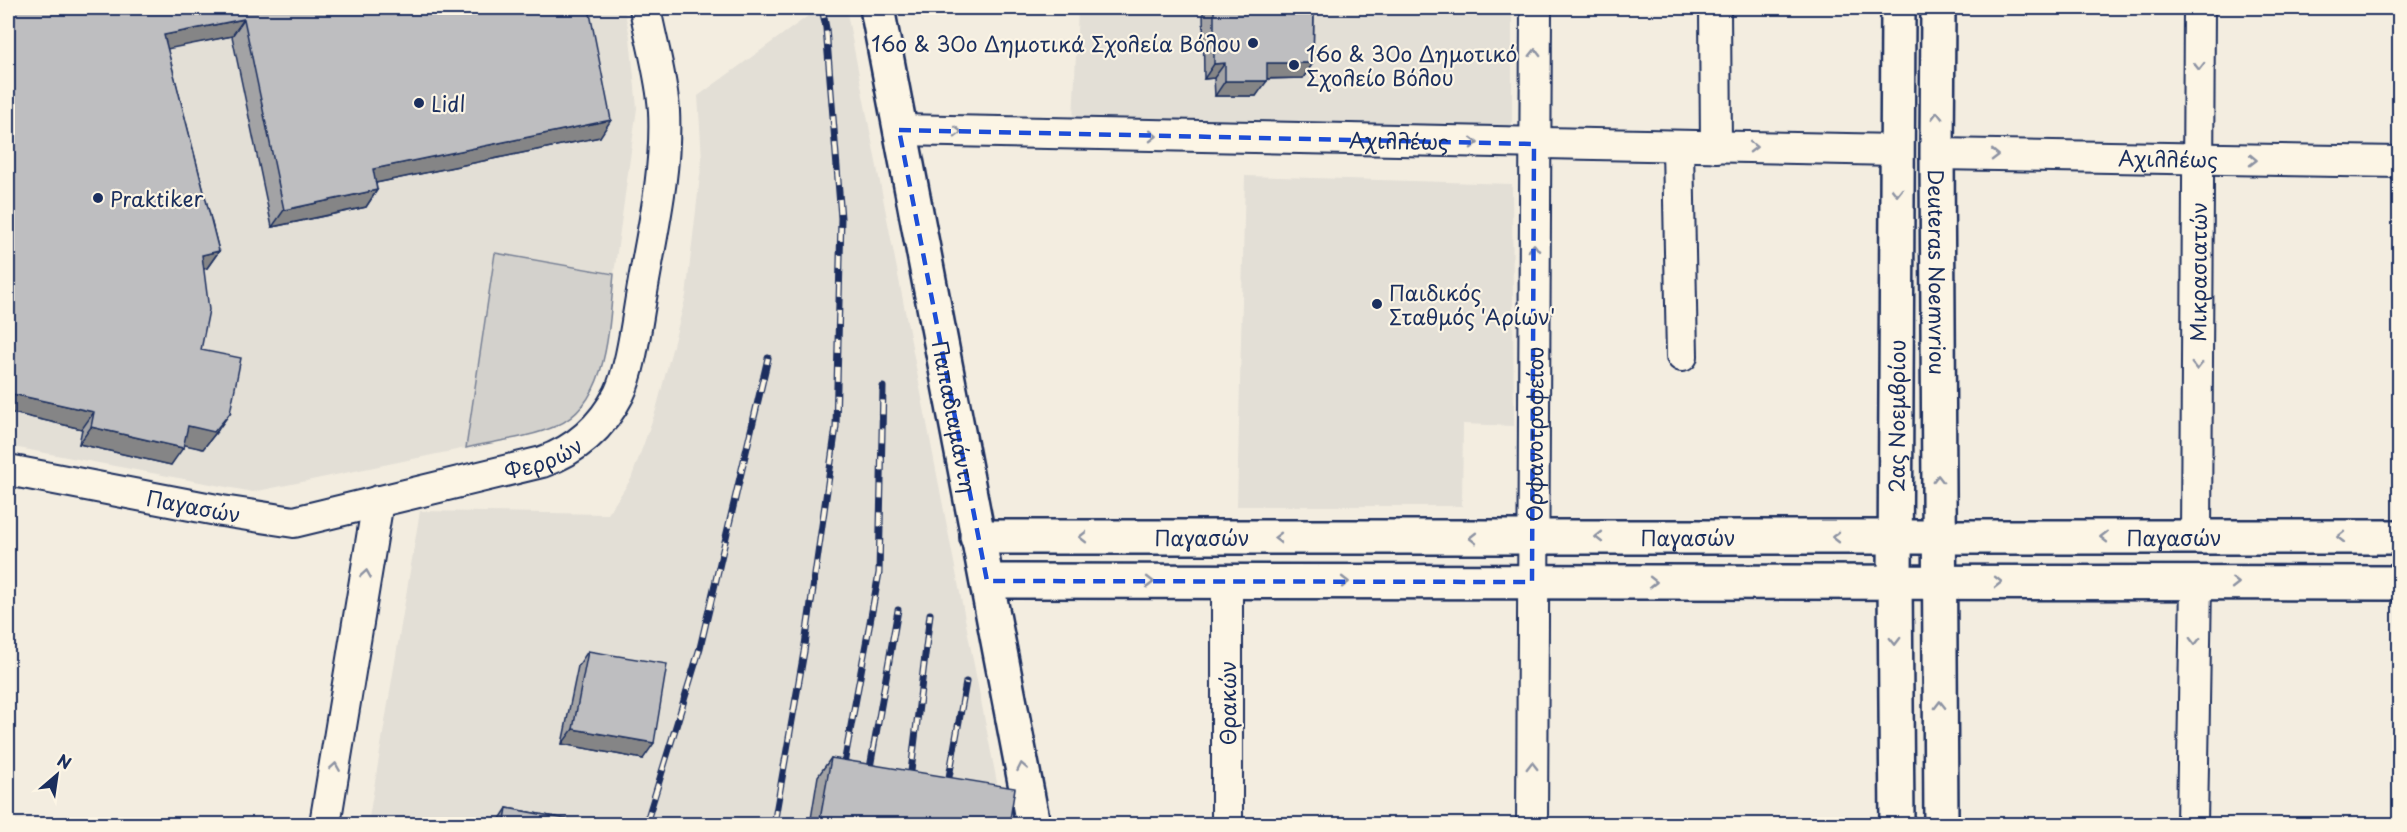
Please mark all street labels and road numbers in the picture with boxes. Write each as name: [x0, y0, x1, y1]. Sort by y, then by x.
street label: Αχιλλέως: [1349, 123, 1449, 157]
street label: Αχιλλέως: [2118, 141, 2218, 175]
street label: Deuteras Noemvriou: [1921, 169, 1954, 375]
street label: Μικρασιατών: [2181, 202, 2214, 342]
street label: Παπαδιαμάντη: [925, 338, 985, 495]
street label: 2ας Νοεμβρίου: [1879, 339, 1912, 493]
street label: Ορφανοτροφείου: [1517, 346, 1550, 522]
street label: Φερρών: [501, 429, 589, 487]
street label: Παγασών: [144, 481, 243, 530]
street label: Παγασών: [1154, 521, 1250, 553]
street label: Παγασών: [1640, 521, 1736, 553]
street label: Παγασών: [2126, 521, 2222, 553]
street label: Θρακών: [1211, 661, 1243, 745]

